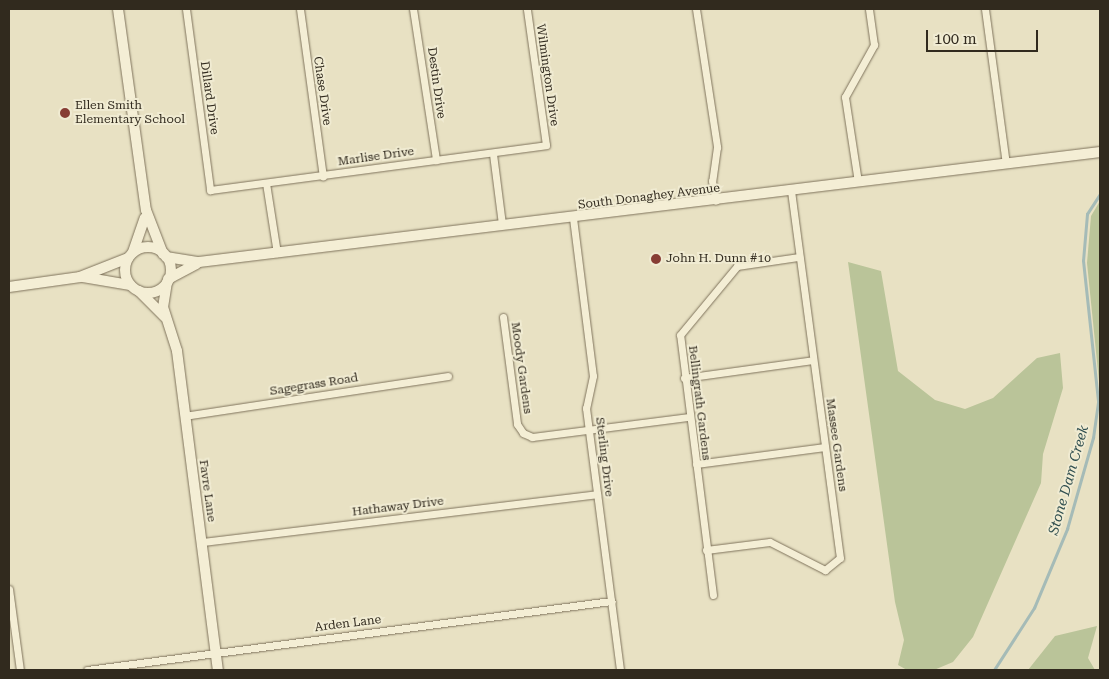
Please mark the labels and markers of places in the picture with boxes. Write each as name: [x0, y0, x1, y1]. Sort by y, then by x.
place label: Ellen Smith Elementary School: [75, 99, 185, 127]
marker: Ellen Smith Elementary School: [59, 107, 71, 119]
place label: John H. Dunn #10: [666, 252, 771, 266]
marker: John H. Dunn #10: [650, 253, 662, 265]

